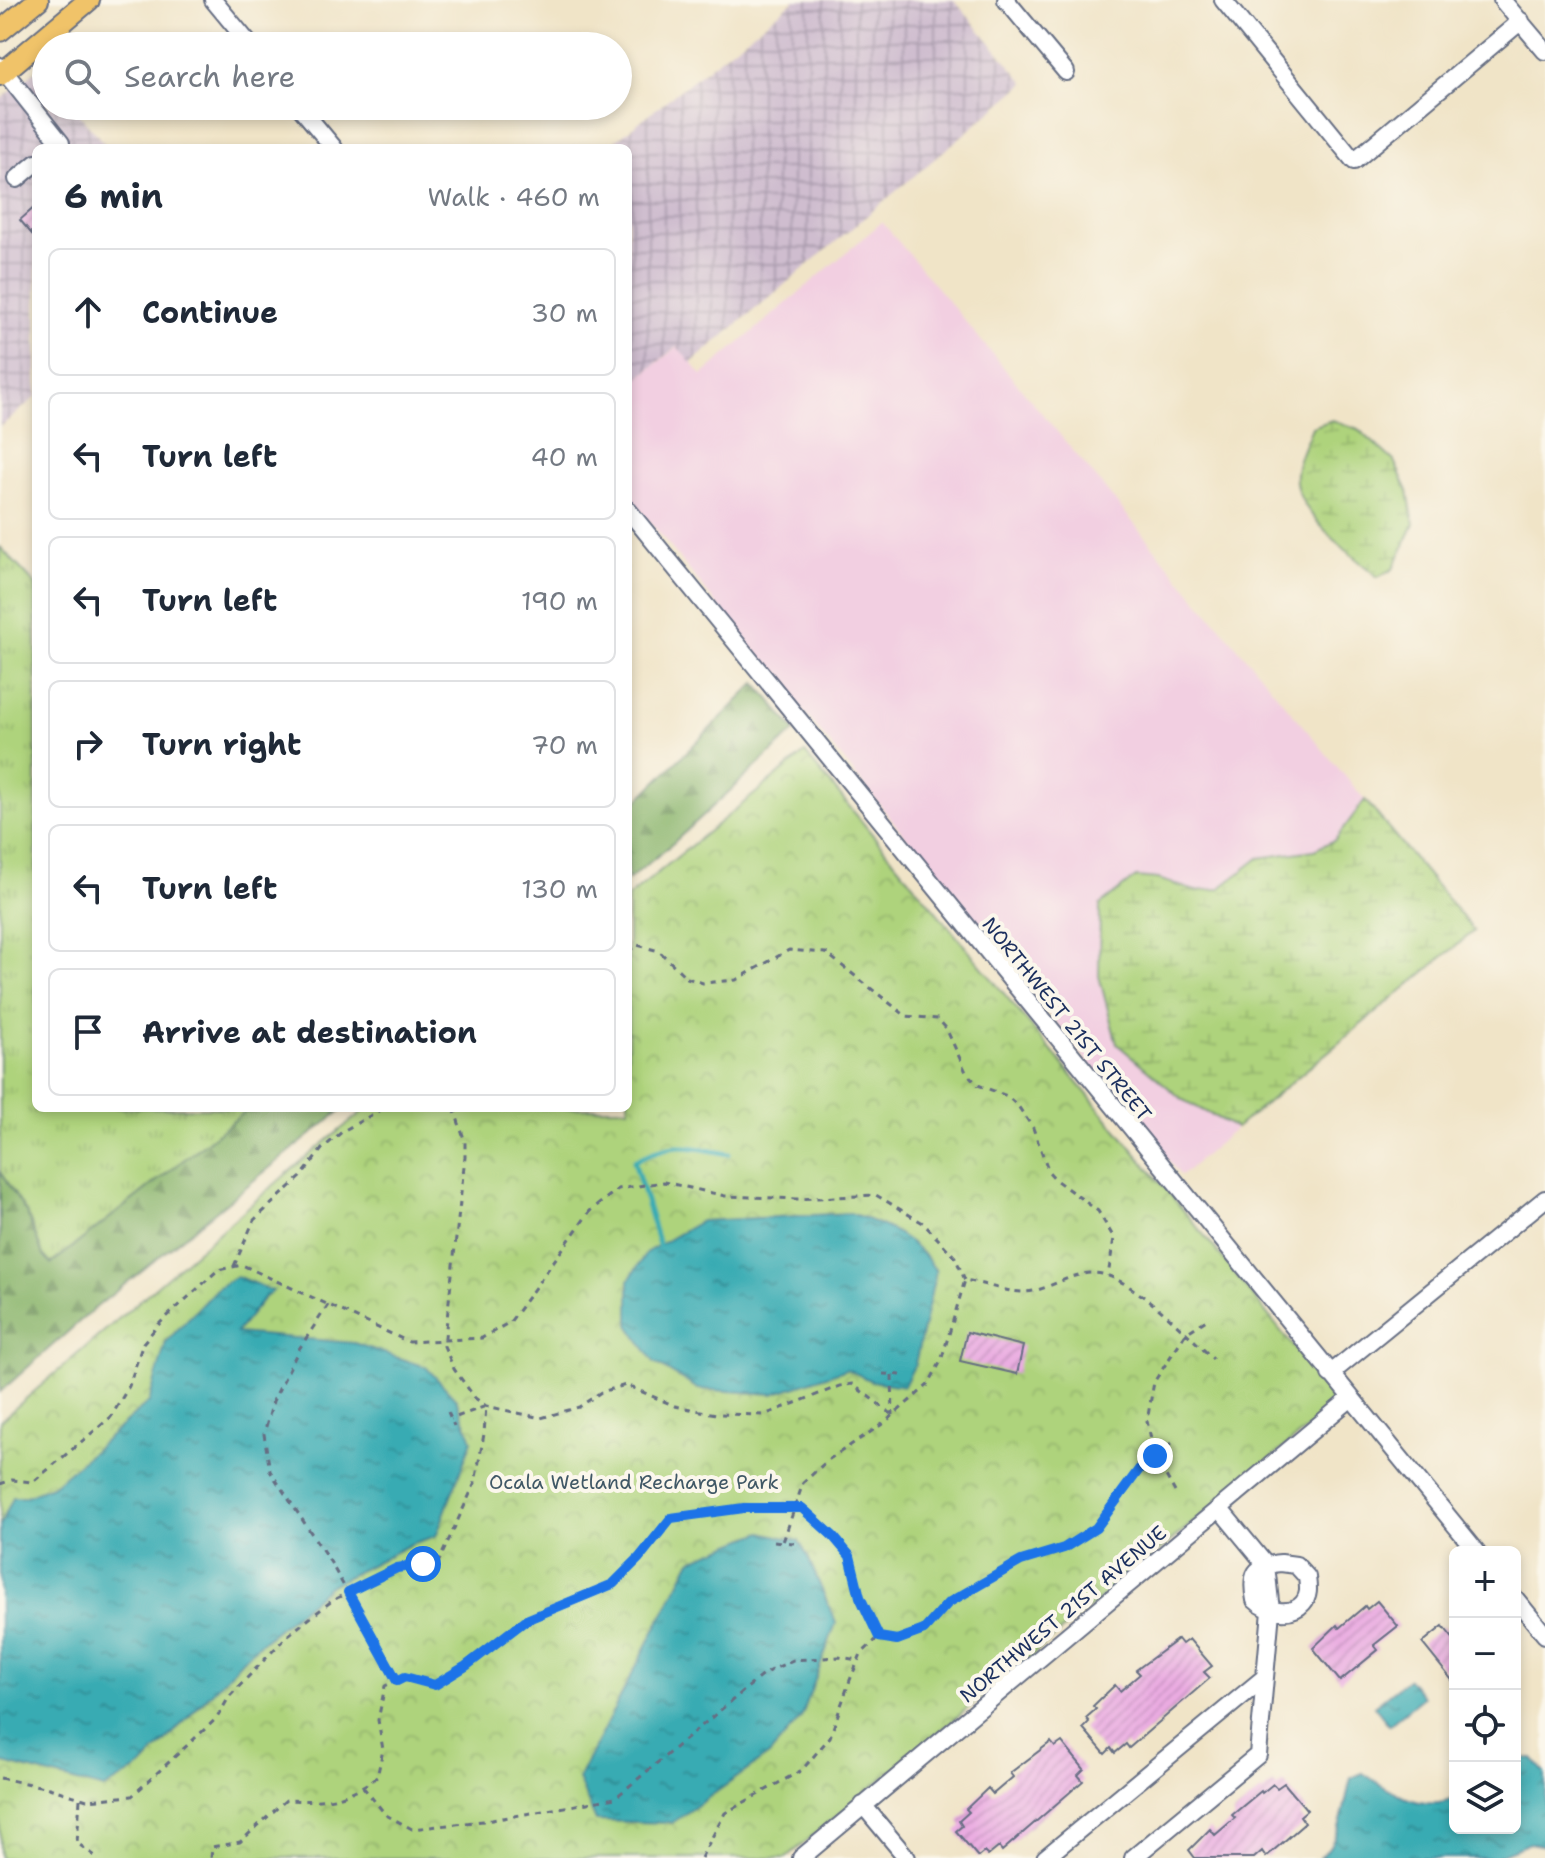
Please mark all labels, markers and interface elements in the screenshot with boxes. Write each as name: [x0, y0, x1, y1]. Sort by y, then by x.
search box: [32, 32, 632, 120]
icon: search: [60, 54, 104, 98]
text: Search here: [124, 56, 295, 97]
text: 6 min: [64, 173, 163, 219]
text: Walk · 460 m: [427, 179, 600, 214]
icon: ahead: [66, 290, 110, 334]
text: Continue: [142, 292, 278, 333]
text: 30 m: [531, 295, 598, 330]
icon: left: [66, 434, 110, 478]
text: Turn left: [142, 436, 277, 477]
text: 40 m: [531, 439, 598, 474]
icon: left: [66, 578, 110, 622]
text: Turn left: [142, 580, 277, 621]
text: 190 m: [521, 583, 598, 618]
icon: right: [66, 722, 110, 766]
text: Turn right: [142, 724, 301, 765]
text: 70 m: [531, 727, 598, 762]
icon: left: [66, 866, 110, 910]
text: Turn left: [142, 868, 277, 909]
text: 130 m: [521, 871, 598, 906]
street label: NORTHWEST 21ST STREET: [977, 912, 1157, 1126]
icon: arrive: [66, 1010, 110, 1054]
text: Arrive at destination: [142, 1012, 477, 1053]
route end: [1137, 1438, 1173, 1474]
park label: Ocala Wetland Recharge Park: [489, 1469, 779, 1495]
street label: NORTHWEST 21ST AVENUE: [954, 1520, 1172, 1708]
route start: [405, 1546, 441, 1582]
map controls: [1449, 1546, 1521, 1834]
button: +: [1449, 1546, 1521, 1618]
button: −: [1449, 1618, 1521, 1690]
button: locate: [1449, 1690, 1521, 1762]
button: layers: [1449, 1762, 1521, 1834]

